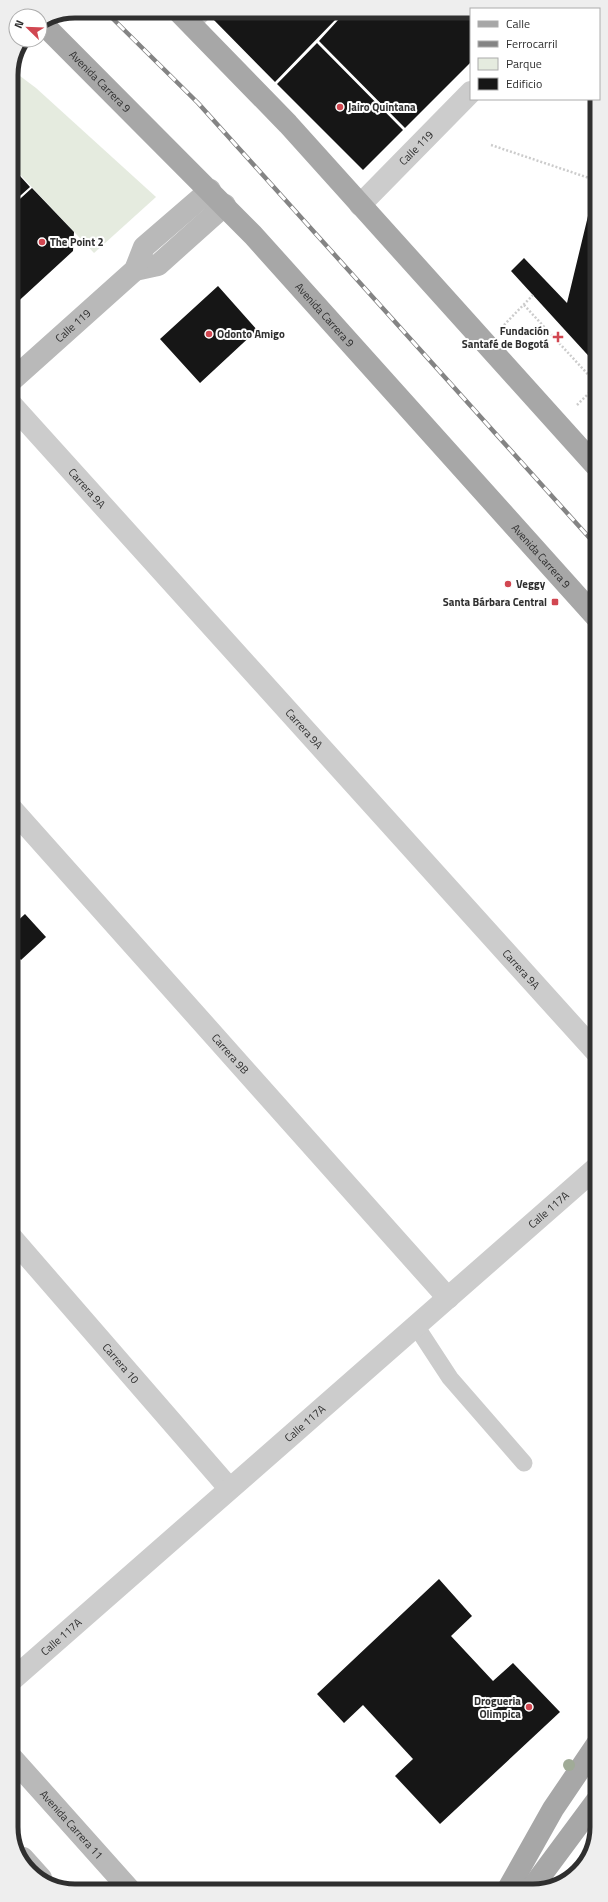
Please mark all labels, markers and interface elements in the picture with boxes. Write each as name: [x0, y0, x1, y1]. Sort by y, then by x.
north arrow: [8, 8, 48, 48]
legend: [470, 8, 600, 100]
text: Calle: [506, 14, 530, 33]
text: N: [10, 17, 28, 31]
text: Ferrocarril: [506, 34, 558, 53]
street label: Avenida Carrera 9: [66, 47, 135, 116]
text: Parque: [506, 54, 542, 73]
text: Edificio: [506, 74, 542, 93]
place label: Jairo Quintana: [348, 99, 416, 115]
marker: Jairo Quintana: [335, 102, 345, 112]
street label: Calle 119: [395, 127, 437, 169]
place label: The Point 2: [50, 234, 104, 250]
marker: The Point 2: [37, 237, 47, 247]
street label: Avenida Carrera 9: [291, 279, 358, 351]
street label: Calle 119: [51, 305, 94, 346]
place label: Fundación Santafé de Bogotá: [462, 323, 549, 352]
place label: Odonto Amigo: [217, 326, 285, 342]
marker: Odonto Amigo: [204, 329, 214, 339]
marker: Fundación Santafé de Bogotá: [552, 331, 564, 343]
street label: Carrera 9A: [65, 465, 110, 512]
street label: Avenida Carrera 9: [508, 520, 574, 592]
place label: Veggy: [516, 576, 546, 592]
marker: Veggy: [503, 579, 513, 589]
place label: Santa Bárbara Central: [443, 594, 547, 610]
marker: Santa Bárbara Central: [550, 597, 560, 607]
street label: Carrera 9A: [282, 705, 327, 753]
street label: Carrera 9A: [499, 946, 544, 993]
street label: Carrera 9B: [208, 1030, 253, 1078]
street label: Calle 117A: [524, 1187, 573, 1232]
street label: Carrera 10: [99, 1340, 143, 1387]
street label: Calle 117A: [281, 1401, 329, 1446]
street label: Calle 117A: [37, 1614, 85, 1659]
place label: Drogueria Olimpica: [474, 1693, 521, 1722]
marker: Drogueria Olimpica: [524, 1702, 534, 1712]
street label: Avenida Carrera 11: [36, 1787, 107, 1863]

